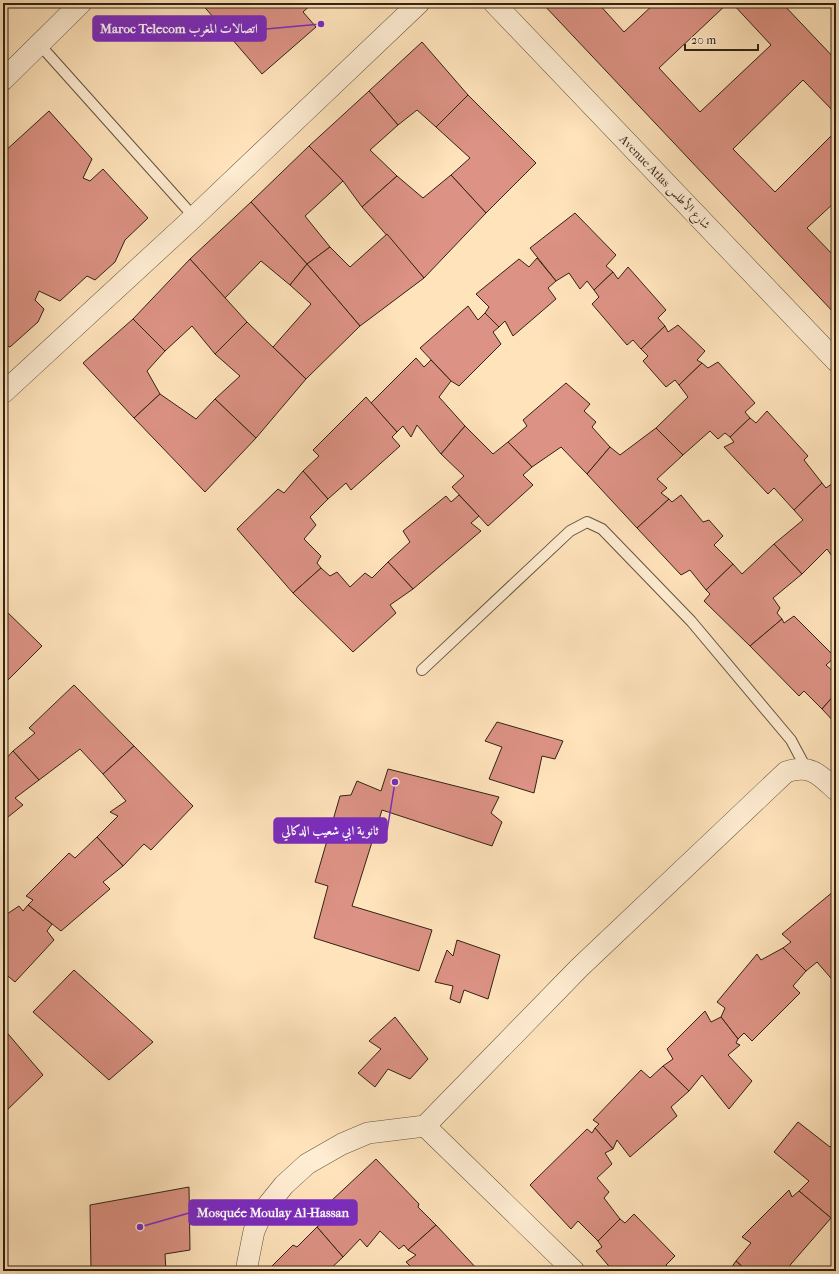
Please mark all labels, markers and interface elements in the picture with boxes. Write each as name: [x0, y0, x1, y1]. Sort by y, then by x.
callout: Maroc Telecom اتصالات المغرب: [93, 16, 266, 41]
text: Maroc Telecom اتصالات المغرب: [99, 21, 258, 37]
scale bar: [685, 26, 758, 52]
text: 20 m: [691, 33, 716, 47]
street label: Avenue Atlas شارع الأطلس: [613, 130, 715, 235]
callout: ثانوية ابي شعيب الدكالي: [274, 818, 387, 843]
text: ثانوية ابي شعيب الدكالي: [281, 823, 379, 842]
callout: Mosquée Moulay Al-Hassan: [189, 1200, 357, 1225]
text: Mosquée Moulay Al-Hassan: [196, 1205, 350, 1221]

